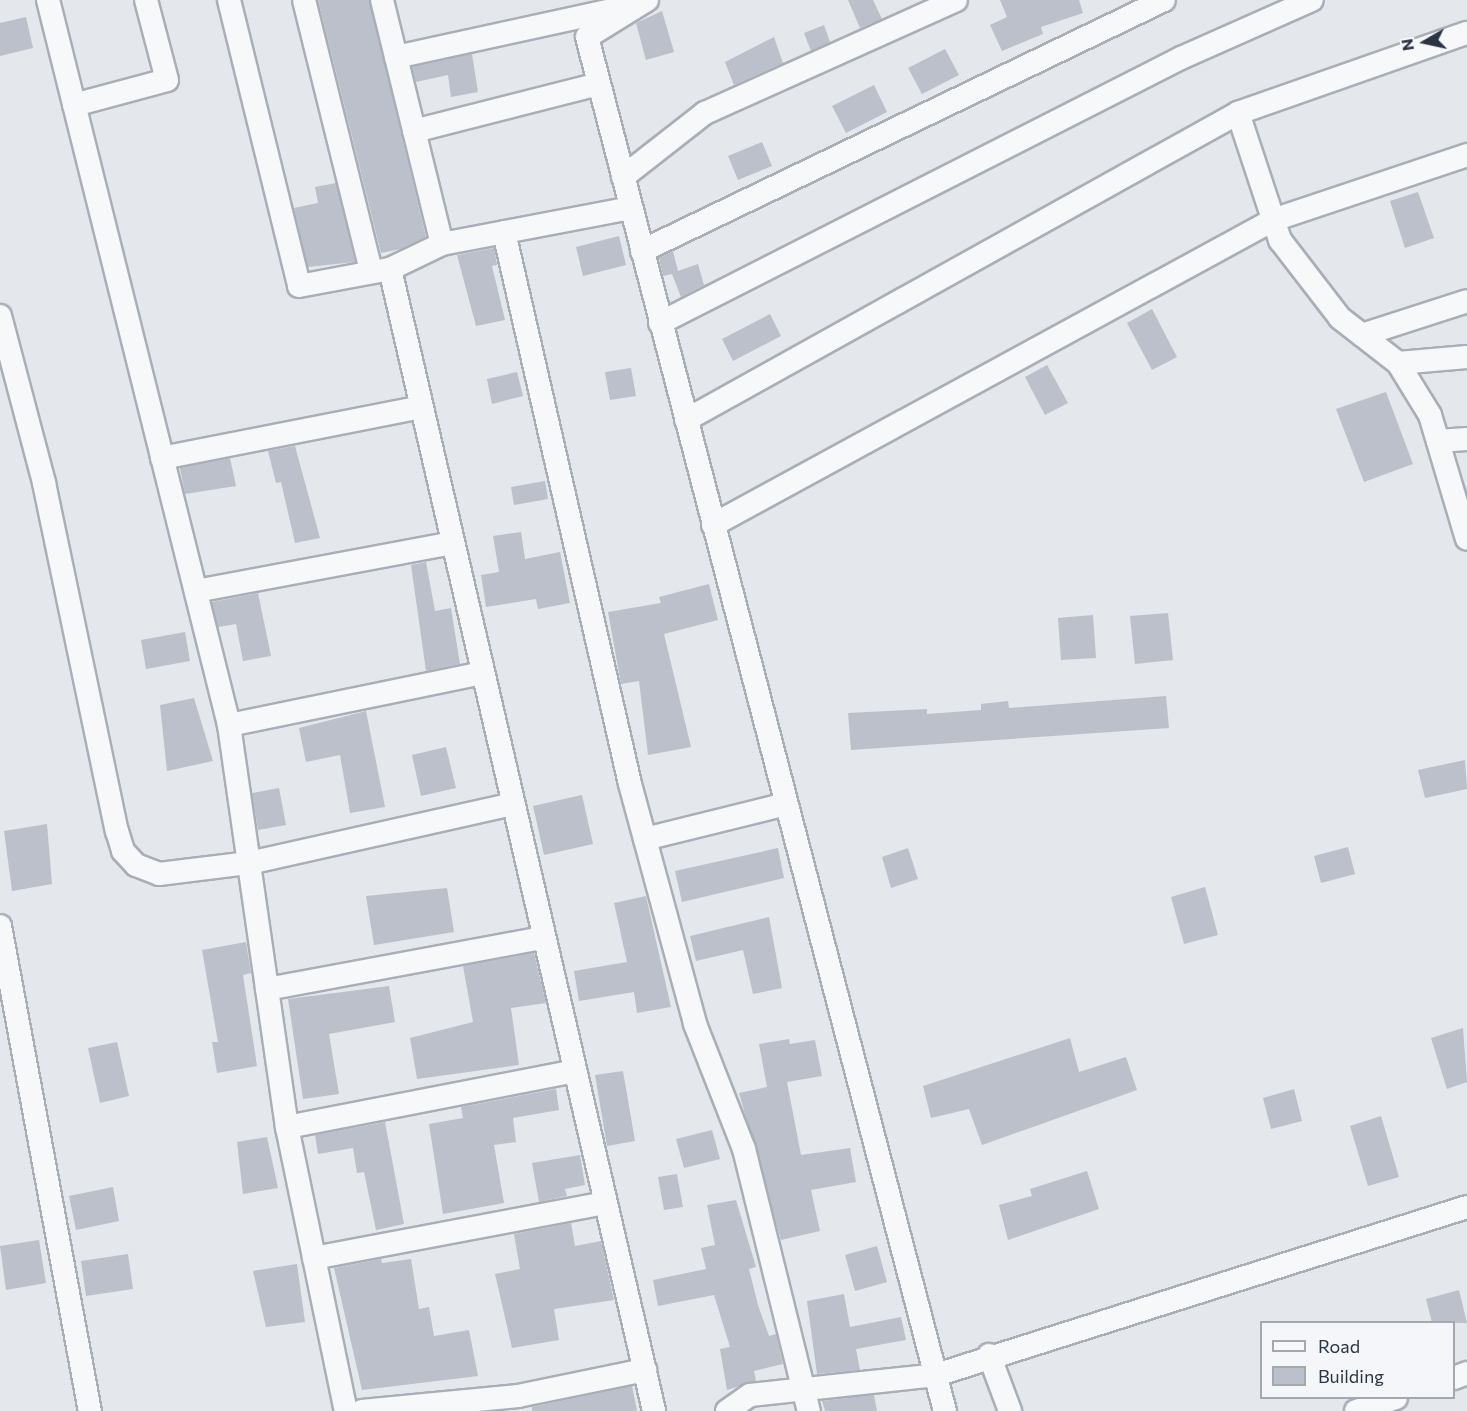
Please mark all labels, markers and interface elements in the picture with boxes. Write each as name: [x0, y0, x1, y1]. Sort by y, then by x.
north arrow: [1395, 12, 1455, 72]
text: N: [1396, 37, 1417, 52]
legend: [1260, 1321, 1455, 1399]
text: Road: [1318, 1335, 1360, 1357]
text: Building: [1318, 1365, 1384, 1387]

